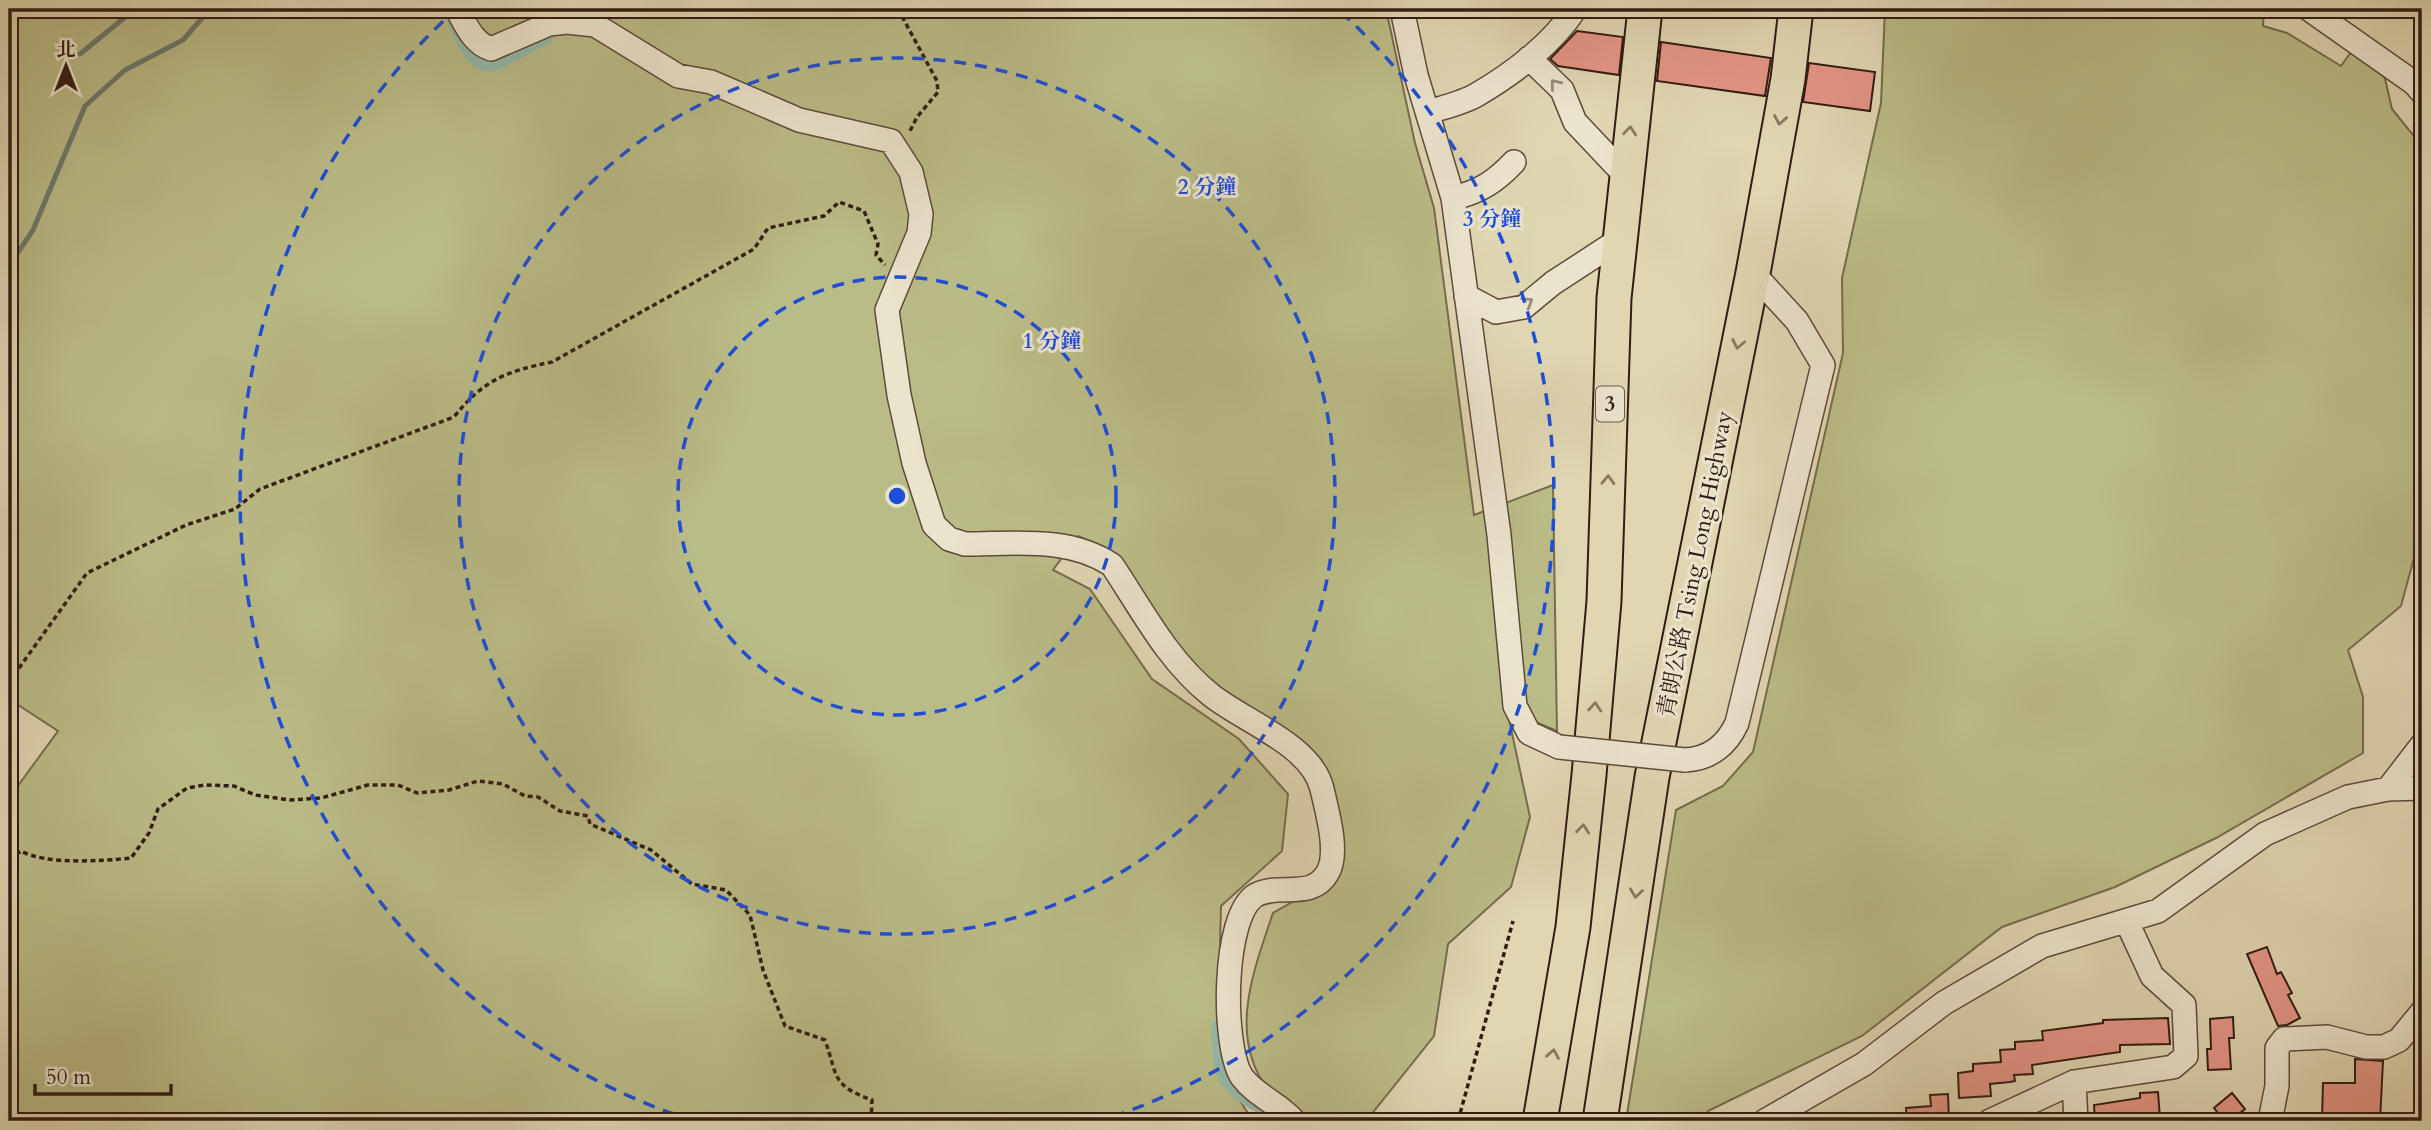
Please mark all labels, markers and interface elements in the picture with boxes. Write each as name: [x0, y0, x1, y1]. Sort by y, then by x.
north arrow: [32, 32, 102, 102]
text: 北: [56, 37, 76, 63]
one-way arrow: [1551, 80, 1564, 92]
one-way arrow: [1773, 115, 1788, 126]
one-way arrow: [1622, 125, 1637, 136]
text: 2 分鐘: [1178, 173, 1236, 202]
text: 3 分鐘: [1463, 205, 1521, 234]
one-way arrow: [1520, 297, 1533, 310]
text: 1 分鐘: [1023, 327, 1081, 356]
one-way arrow: [1732, 338, 1747, 350]
road number: 3: [1596, 386, 1624, 422]
street label: 青朗公路 Tsing Long Highway: [1650, 408, 1740, 720]
one-way arrow: [1600, 474, 1616, 484]
centre of rings: [885, 484, 909, 508]
one-way arrow: [1587, 701, 1602, 712]
one-way arrow: [1575, 823, 1590, 834]
one-way arrow: [1629, 887, 1644, 899]
one-way arrow: [1545, 1048, 1560, 1060]
scale bar: [35, 1053, 172, 1097]
text: 50 m: [46, 1063, 91, 1092]

